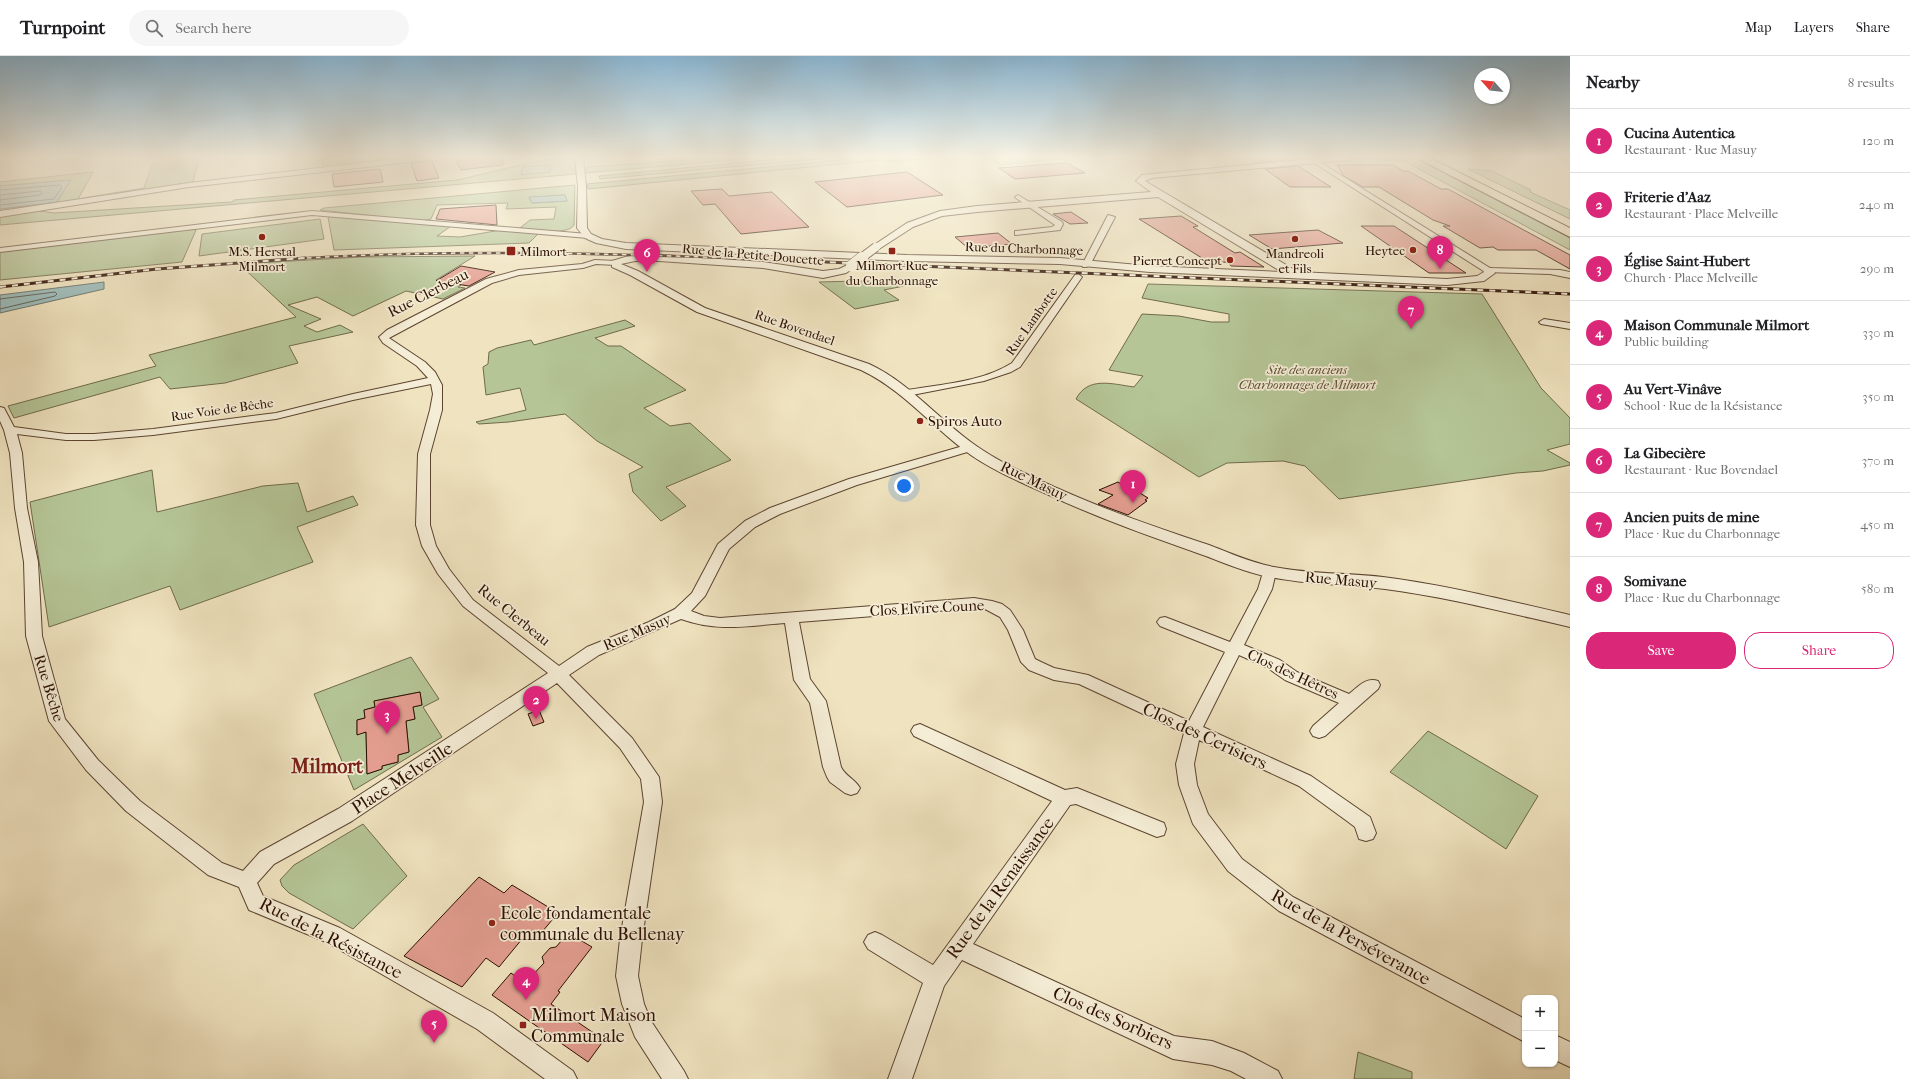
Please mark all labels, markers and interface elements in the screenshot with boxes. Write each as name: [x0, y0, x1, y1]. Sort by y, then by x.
search box: [129, 10, 409, 46]
text: Turnpoint: [20, 17, 105, 39]
icon: search: [143, 17, 165, 39]
text: Search here: [175, 19, 251, 37]
text: Map: [1745, 19, 1772, 36]
text: Layers: [1794, 19, 1834, 36]
text: Share: [1856, 19, 1890, 36]
north arrow: [1474, 68, 1510, 104]
text: Nearby: [1586, 72, 1640, 92]
text: 8 results: [1848, 75, 1894, 90]
text: Cucina Autentica: [1624, 124, 1735, 142]
text: 1: [1597, 133, 1601, 148]
text: 120 m: [1862, 133, 1894, 148]
text: Restaurant · Rue Masuy: [1624, 142, 1757, 157]
text: Friterie d'Aaz: [1624, 188, 1711, 206]
text: 2: [1596, 197, 1602, 212]
text: 240 m: [1859, 197, 1894, 212]
text: Restaurant · Place Melveille: [1624, 206, 1778, 221]
marker: M.S. Herstal Milmort: [257, 232, 267, 242]
marker: Mandreoli et Fils: [1290, 234, 1300, 244]
pin: 8: [1427, 236, 1453, 269]
pin: 6: [634, 239, 660, 272]
street label: Rue du Charbonnage: [965, 239, 1084, 258]
street label: Rue de la Petite Doucette: [681, 241, 825, 268]
place label: Heytec: [1365, 243, 1405, 258]
place label: M.S. Herstal Milmort: [228, 244, 296, 274]
place label: Milmort: [520, 244, 567, 259]
marker: Milmort: [505, 245, 517, 257]
marker: Heytec: [1408, 245, 1418, 255]
marker: Milmort Rue du Charbonnage: [887, 246, 897, 256]
place label: Mandreoli et Fils: [1266, 246, 1324, 276]
text: Église Saint-Hubert: [1624, 252, 1750, 270]
place label: Pierret Concept: [1133, 253, 1222, 268]
marker: Pierret Concept: [1225, 255, 1235, 265]
place label: Milmort Rue du Charbonnage: [846, 258, 939, 288]
text: 3: [1596, 261, 1602, 276]
text: 290 m: [1860, 261, 1894, 276]
street label: Rue Clerbeau: [385, 265, 472, 321]
text: Church · Place Melveille: [1624, 270, 1758, 285]
street label: Rue Lambotte: [1002, 284, 1061, 358]
pin: 7: [1398, 296, 1424, 329]
street label: Rue Bovendael: [753, 307, 837, 348]
text: Maison Communale Milmort: [1624, 316, 1809, 334]
text: 4: [1595, 325, 1603, 340]
text: 330 m: [1863, 325, 1894, 340]
text: Public building: [1624, 334, 1709, 349]
park label: Site des anciens Charbonnages de Milmort: [1239, 362, 1376, 392]
text: Au Vert-Vinâve: [1624, 380, 1721, 398]
text: 5: [1596, 389, 1602, 404]
text: 350 m: [1862, 389, 1894, 404]
street label: Rue Voie de Bêche: [170, 395, 275, 424]
text: School · Rue de la Résistance: [1624, 398, 1782, 413]
place label: Spiros Auto: [928, 412, 1002, 430]
marker: Spiros Auto: [915, 416, 925, 426]
text: La Gibecière: [1624, 444, 1706, 462]
text: 6: [1595, 453, 1603, 468]
text: 370 m: [1862, 453, 1894, 468]
street label: Rue Masuy: [998, 457, 1071, 505]
text: Restaurant · Rue Bovendael: [1624, 462, 1778, 477]
pin: 1: [1120, 470, 1146, 503]
your location: [894, 476, 914, 496]
text: Ancien puits de mine: [1624, 508, 1759, 526]
text: 7: [1596, 517, 1602, 532]
text: 450 m: [1860, 517, 1894, 532]
text: Place · Rue du Charbonnage: [1624, 526, 1780, 541]
street label: Rue Masuy: [1304, 568, 1379, 592]
text: Somivane: [1624, 572, 1686, 590]
street label: Rue Clerbeau: [474, 580, 554, 650]
text: 8: [1596, 581, 1602, 596]
text: 580 m: [1861, 581, 1894, 596]
text: Place · Rue du Charbonnage: [1624, 590, 1780, 605]
street label: Clos Elvire Coune: [869, 596, 985, 620]
street label: Rue Masuy: [600, 609, 675, 654]
button: Save: [1586, 632, 1736, 669]
button: Share: [1744, 632, 1894, 669]
street label: Clos des Hêtres: [1245, 645, 1342, 703]
street label: Rue Bêche: [30, 652, 68, 724]
pin: 2: [523, 686, 549, 719]
street label: Clos des Cerisiers: [1139, 698, 1271, 775]
pin: 3: [374, 701, 400, 734]
street label: Place Melveille: [348, 738, 457, 819]
district label: Milmort: [290, 755, 364, 778]
street label: Rue de la Renaissance: [942, 813, 1059, 963]
street label: Rue de la Perséverance: [1268, 885, 1434, 990]
street label: Rue de la Résistance: [256, 893, 406, 984]
place label: Ecole fondamentale communale du Bellenay: [500, 903, 686, 945]
marker: Ecole fondamentale communale du Bellenay: [487, 918, 497, 928]
pin: 4: [513, 967, 539, 1000]
street label: Clos des Sorbiers: [1049, 983, 1177, 1055]
map controls: [1522, 995, 1558, 1067]
button: +: [1522, 995, 1558, 1031]
place label: Milmort Maison Communale: [531, 1005, 656, 1047]
pin: 5: [421, 1010, 447, 1043]
marker: Milmort Maison Communale: [518, 1020, 528, 1030]
button: −: [1522, 1031, 1558, 1067]

